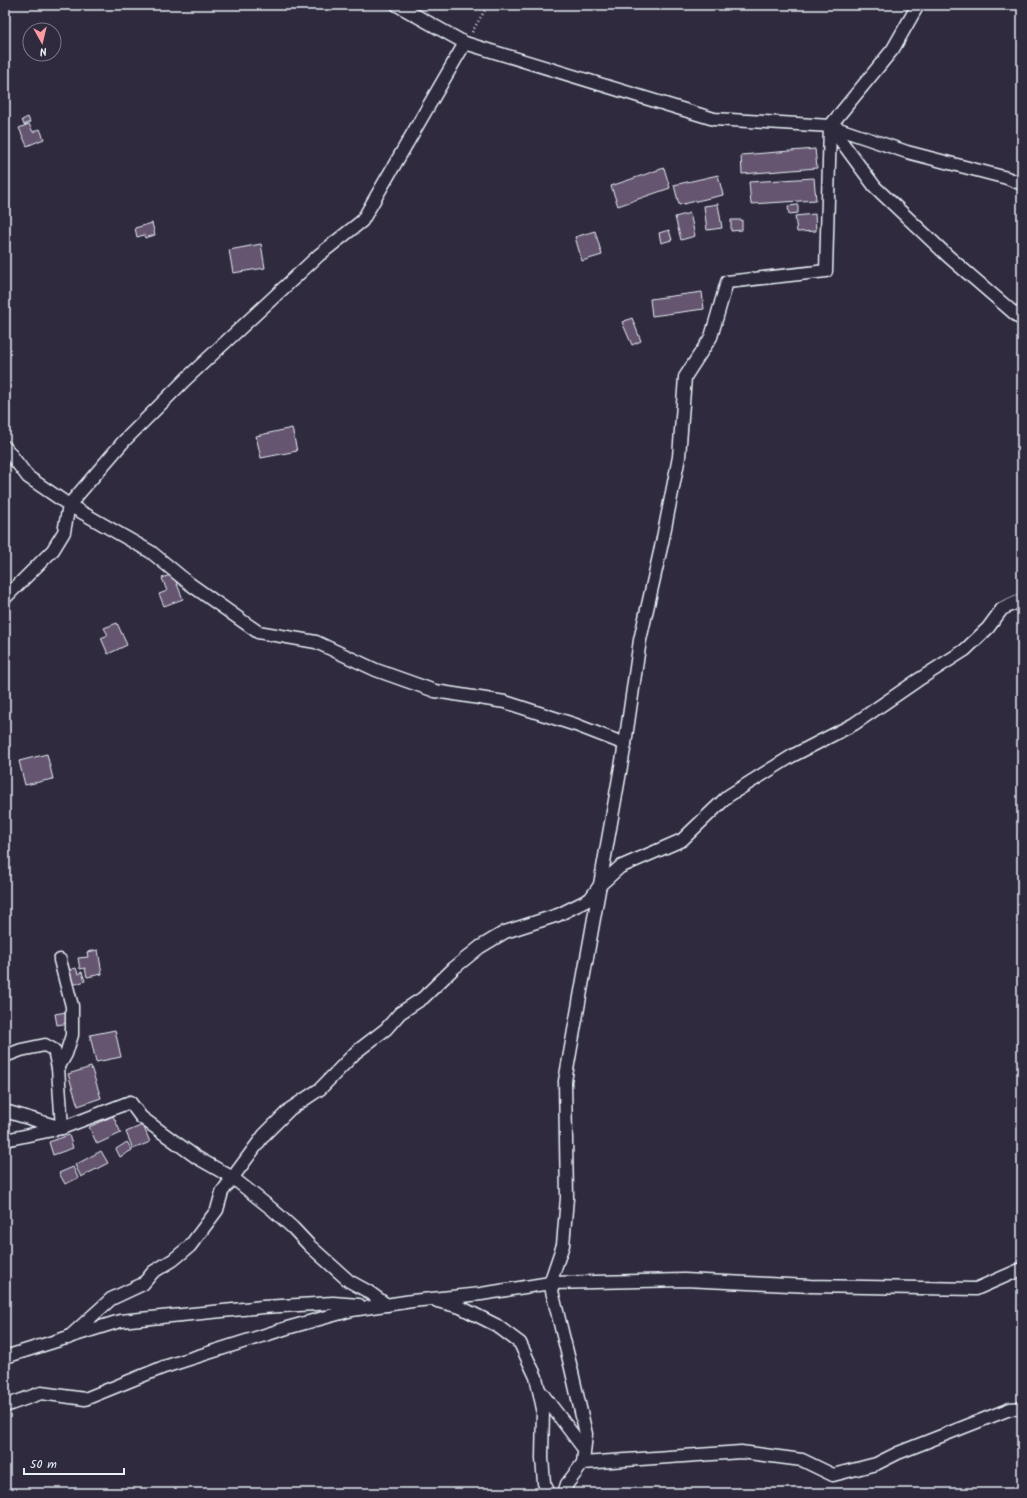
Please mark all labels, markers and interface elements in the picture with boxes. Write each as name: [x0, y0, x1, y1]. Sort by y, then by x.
north arrow: [22, 22, 62, 62]
text: N: [39, 42, 48, 60]
scale bar: [24, 1450, 124, 1476]
text: 50 m: [30, 1455, 57, 1474]

